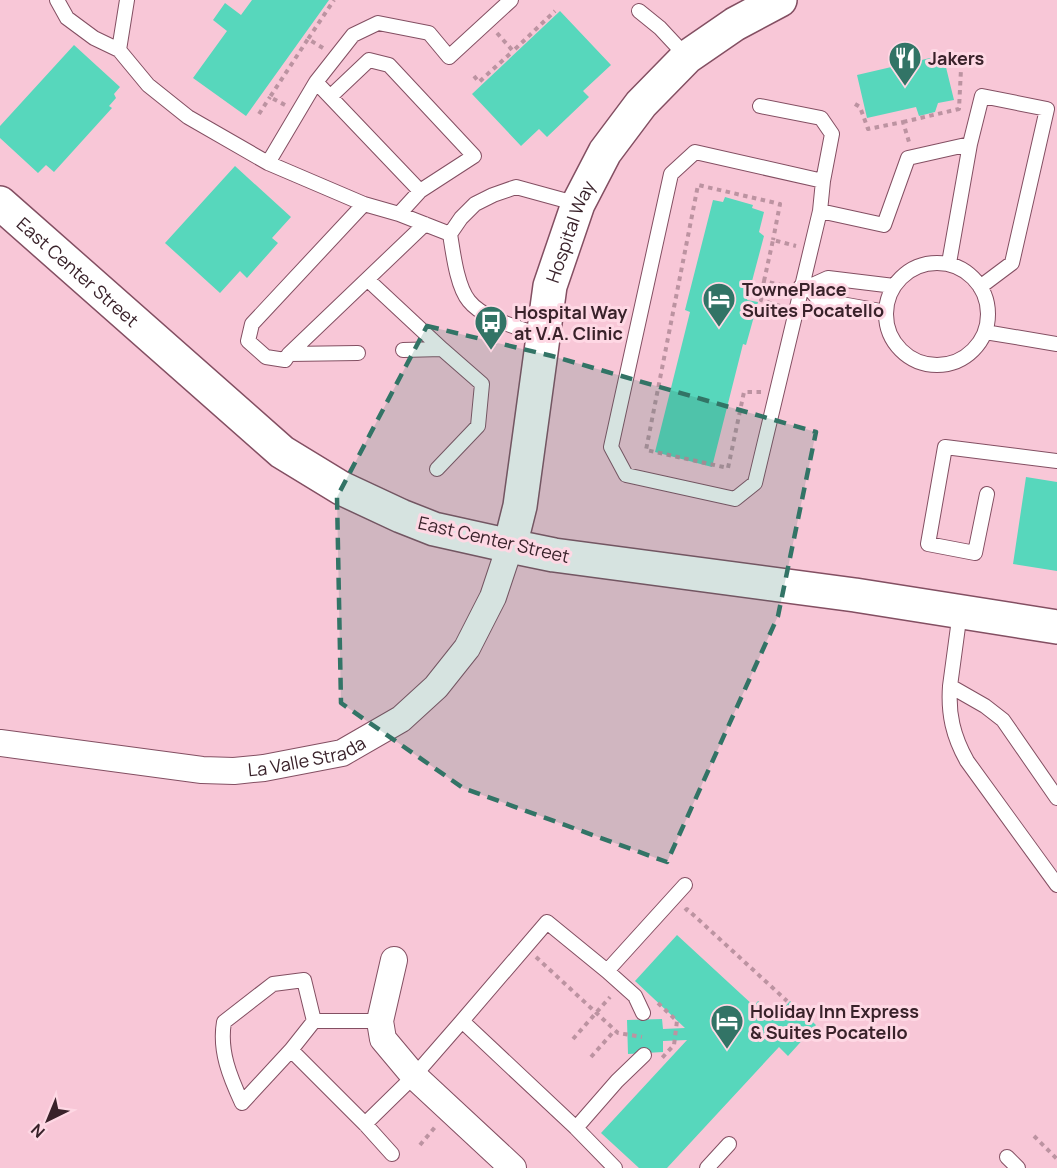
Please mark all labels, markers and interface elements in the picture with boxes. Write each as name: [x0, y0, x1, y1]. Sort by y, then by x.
restaurant icon: Jakers: [887, 40, 923, 87]
place label: Jakers: [928, 46, 985, 70]
street label: Hospital Way: [540, 176, 600, 286]
street label: East Center Street: [12, 212, 144, 332]
place label: TownePlace Suites Pocatello: [742, 277, 884, 322]
hotel icon: TownePlace Suites Pocatello: [701, 281, 737, 328]
place label: Hospital Way at V.A. Clinic: [514, 300, 627, 345]
bus stop icon: Hospital Way at V.A. Clinic: [473, 304, 509, 351]
street label: East Center Street: [416, 510, 572, 568]
street label: La Valle Strada: [247, 730, 370, 782]
place label: Holiday Inn Express & Suites Pocatello: [750, 999, 919, 1044]
hotel icon: Holiday Inn Express & Suites Pocatello: [709, 1003, 745, 1050]
north arrow: [18, 1090, 78, 1150]
text: N: [26, 1119, 49, 1143]

